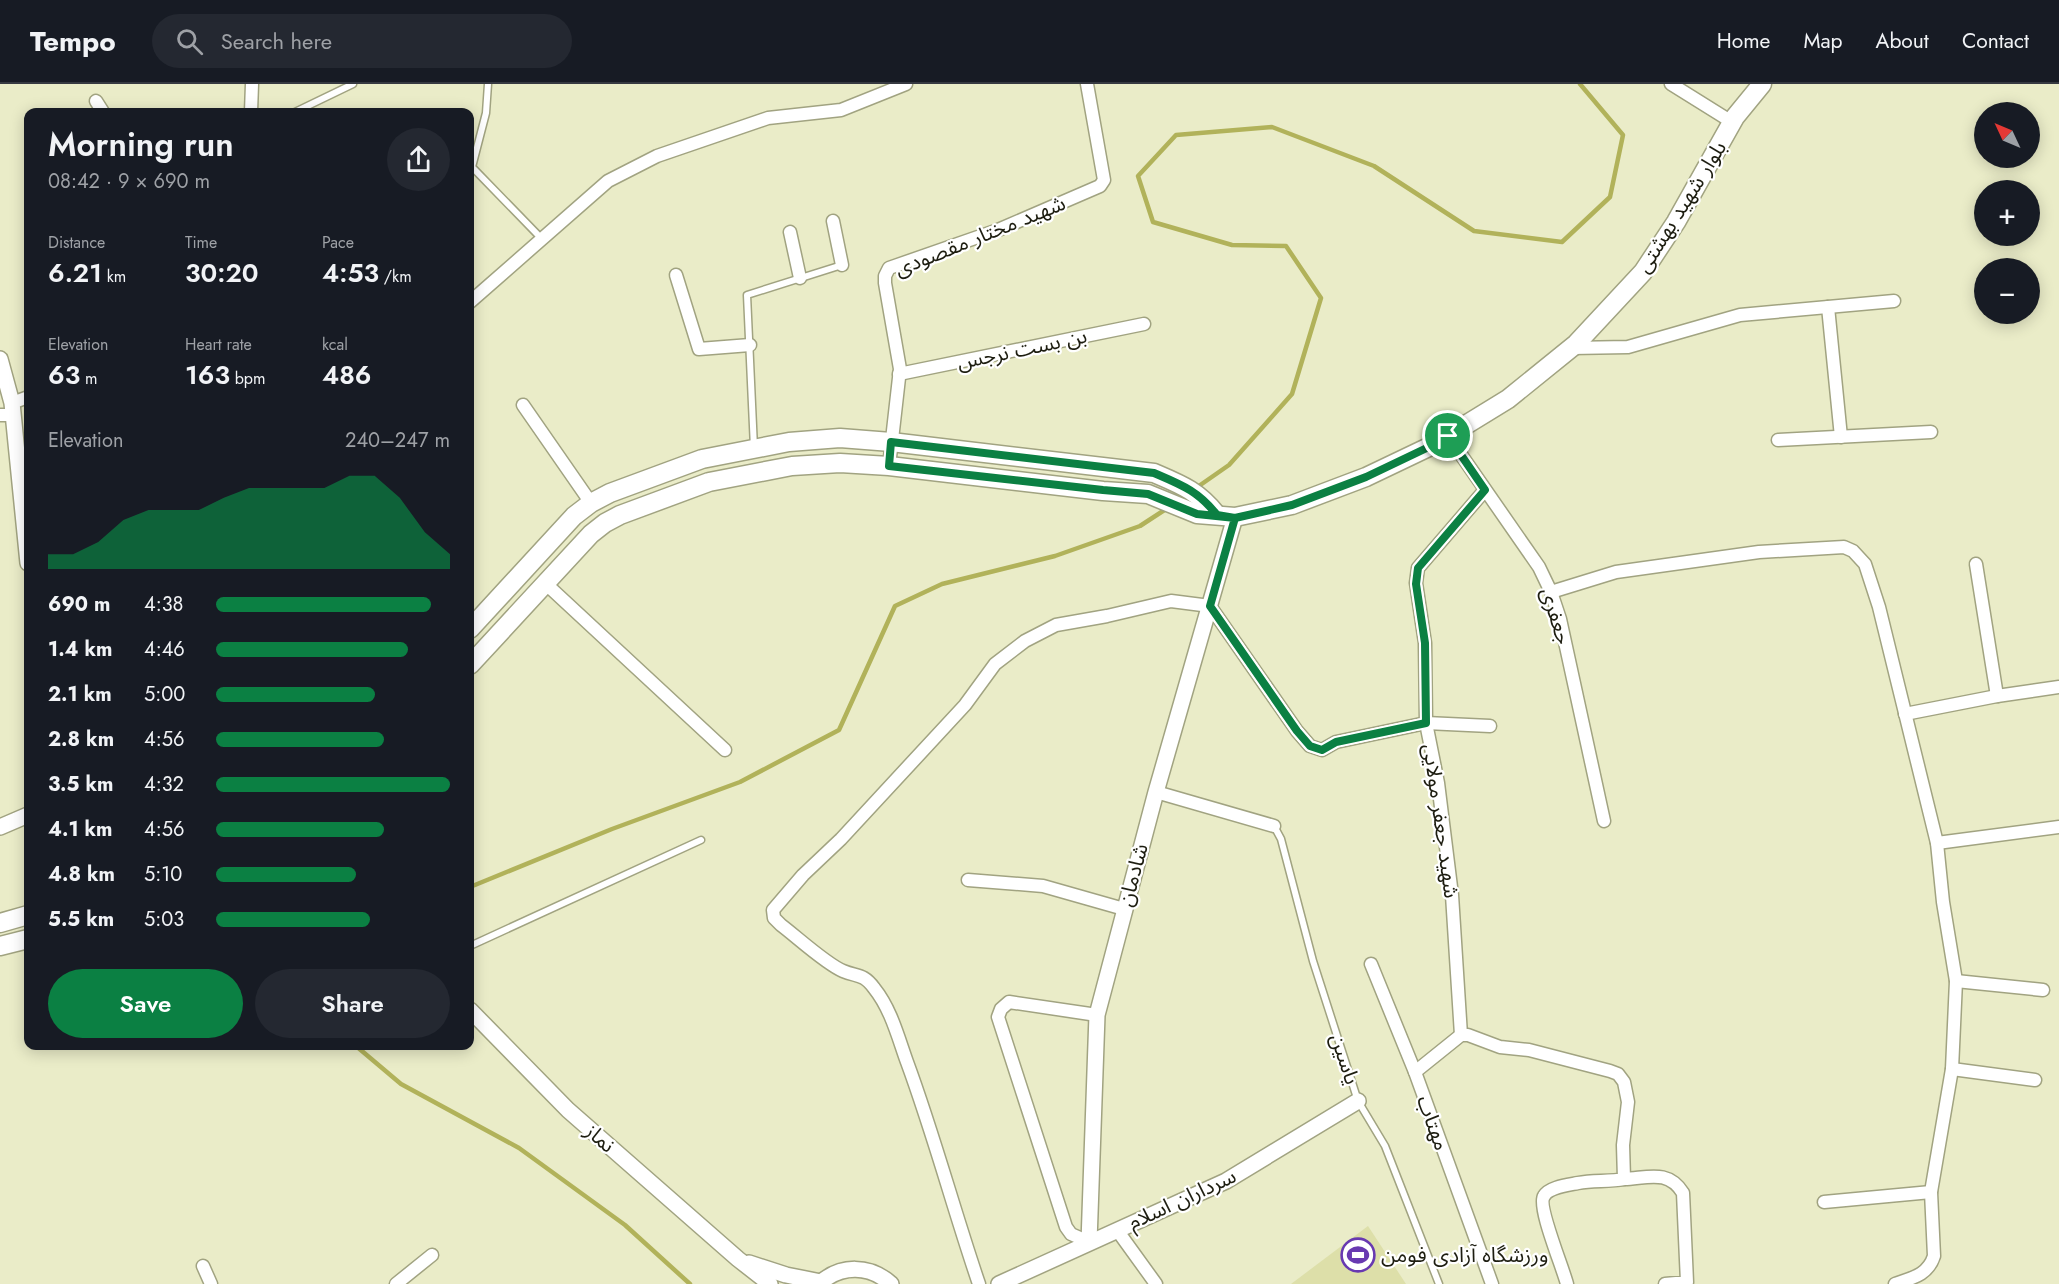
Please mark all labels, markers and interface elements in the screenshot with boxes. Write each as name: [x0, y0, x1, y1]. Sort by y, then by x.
search box: [152, 14, 572, 68]
text: Tempo: [30, 21, 116, 62]
icon: search: [173, 25, 206, 58]
text: Search here: [221, 25, 332, 57]
text: Home: [1717, 26, 1770, 56]
text: Map: [1803, 26, 1843, 56]
text: About: [1876, 26, 1929, 56]
text: Contact: [1962, 26, 2029, 56]
north arrow: [1974, 102, 2040, 168]
map controls: [1974, 102, 2040, 324]
text: Morning run: [48, 121, 234, 168]
button: share: [387, 128, 450, 191]
street label: بلوار شهید بهشتی: [1628, 135, 1734, 279]
text: 08:42 · 9 × 690 m: [48, 167, 210, 196]
button: +: [1974, 180, 2040, 246]
street label: شهید مختار مقصودی: [890, 188, 1070, 284]
text: Distance: [48, 231, 105, 254]
text: Time: [185, 231, 217, 254]
text: Pace: [322, 231, 354, 254]
text: 6.21: [48, 254, 102, 292]
text: 30:20: [185, 254, 259, 292]
text: 4:53: [322, 254, 379, 292]
button: −: [1974, 258, 2040, 324]
text: km: [102, 265, 126, 288]
text: /km: [379, 265, 412, 288]
street label: بن بست نرجس: [954, 321, 1090, 377]
text: Elevation: [48, 333, 108, 356]
text: Heart rate: [185, 333, 252, 356]
text: kcal: [322, 333, 348, 356]
text: 63: [48, 356, 80, 394]
text: 163: [185, 356, 230, 394]
text: 486: [322, 356, 372, 394]
text: m: [80, 367, 97, 390]
text: bpm: [230, 367, 265, 390]
pin: [1422, 410, 1473, 461]
icon: arrive: [1431, 419, 1464, 452]
text: Elevation: [48, 426, 123, 455]
text: 240–247 m: [345, 426, 450, 455]
street label: جعفری: [1533, 584, 1579, 648]
text: 690 m: [48, 590, 110, 619]
text: 4:38: [144, 590, 184, 619]
text: 1.4 km: [48, 635, 113, 664]
text: 4:46: [144, 635, 185, 664]
text: 2.1 km: [48, 680, 112, 709]
text: 5:00: [144, 680, 185, 709]
text: 2.8 km: [48, 725, 114, 754]
text: 4:56: [144, 725, 184, 754]
street label: شهید جعفر مولایی: [1415, 742, 1467, 900]
text: 3.5 km: [48, 770, 113, 799]
text: 4:32: [144, 770, 184, 799]
text: 4.1 km: [48, 815, 113, 844]
text: 4:56: [144, 815, 184, 844]
street label: شادمان: [1110, 840, 1156, 910]
text: 4.8 km: [48, 860, 115, 889]
text: 5:10: [144, 860, 182, 889]
text: 5.5 km: [48, 905, 114, 934]
text: 5:03: [144, 905, 184, 934]
button: Save: [48, 969, 243, 1038]
button: Share: [255, 969, 450, 1038]
street label: یاسین: [1323, 1030, 1367, 1088]
street label: مهتاب: [1409, 1091, 1457, 1155]
street label: نماز: [577, 1116, 622, 1160]
street label: سرداران اسلام: [1123, 1161, 1241, 1238]
sports icon: ورزشگاه آزادی فومن: [1340, 1237, 1376, 1273]
place label: ورزشگاه آزادی فومن: [1381, 1240, 1548, 1270]

